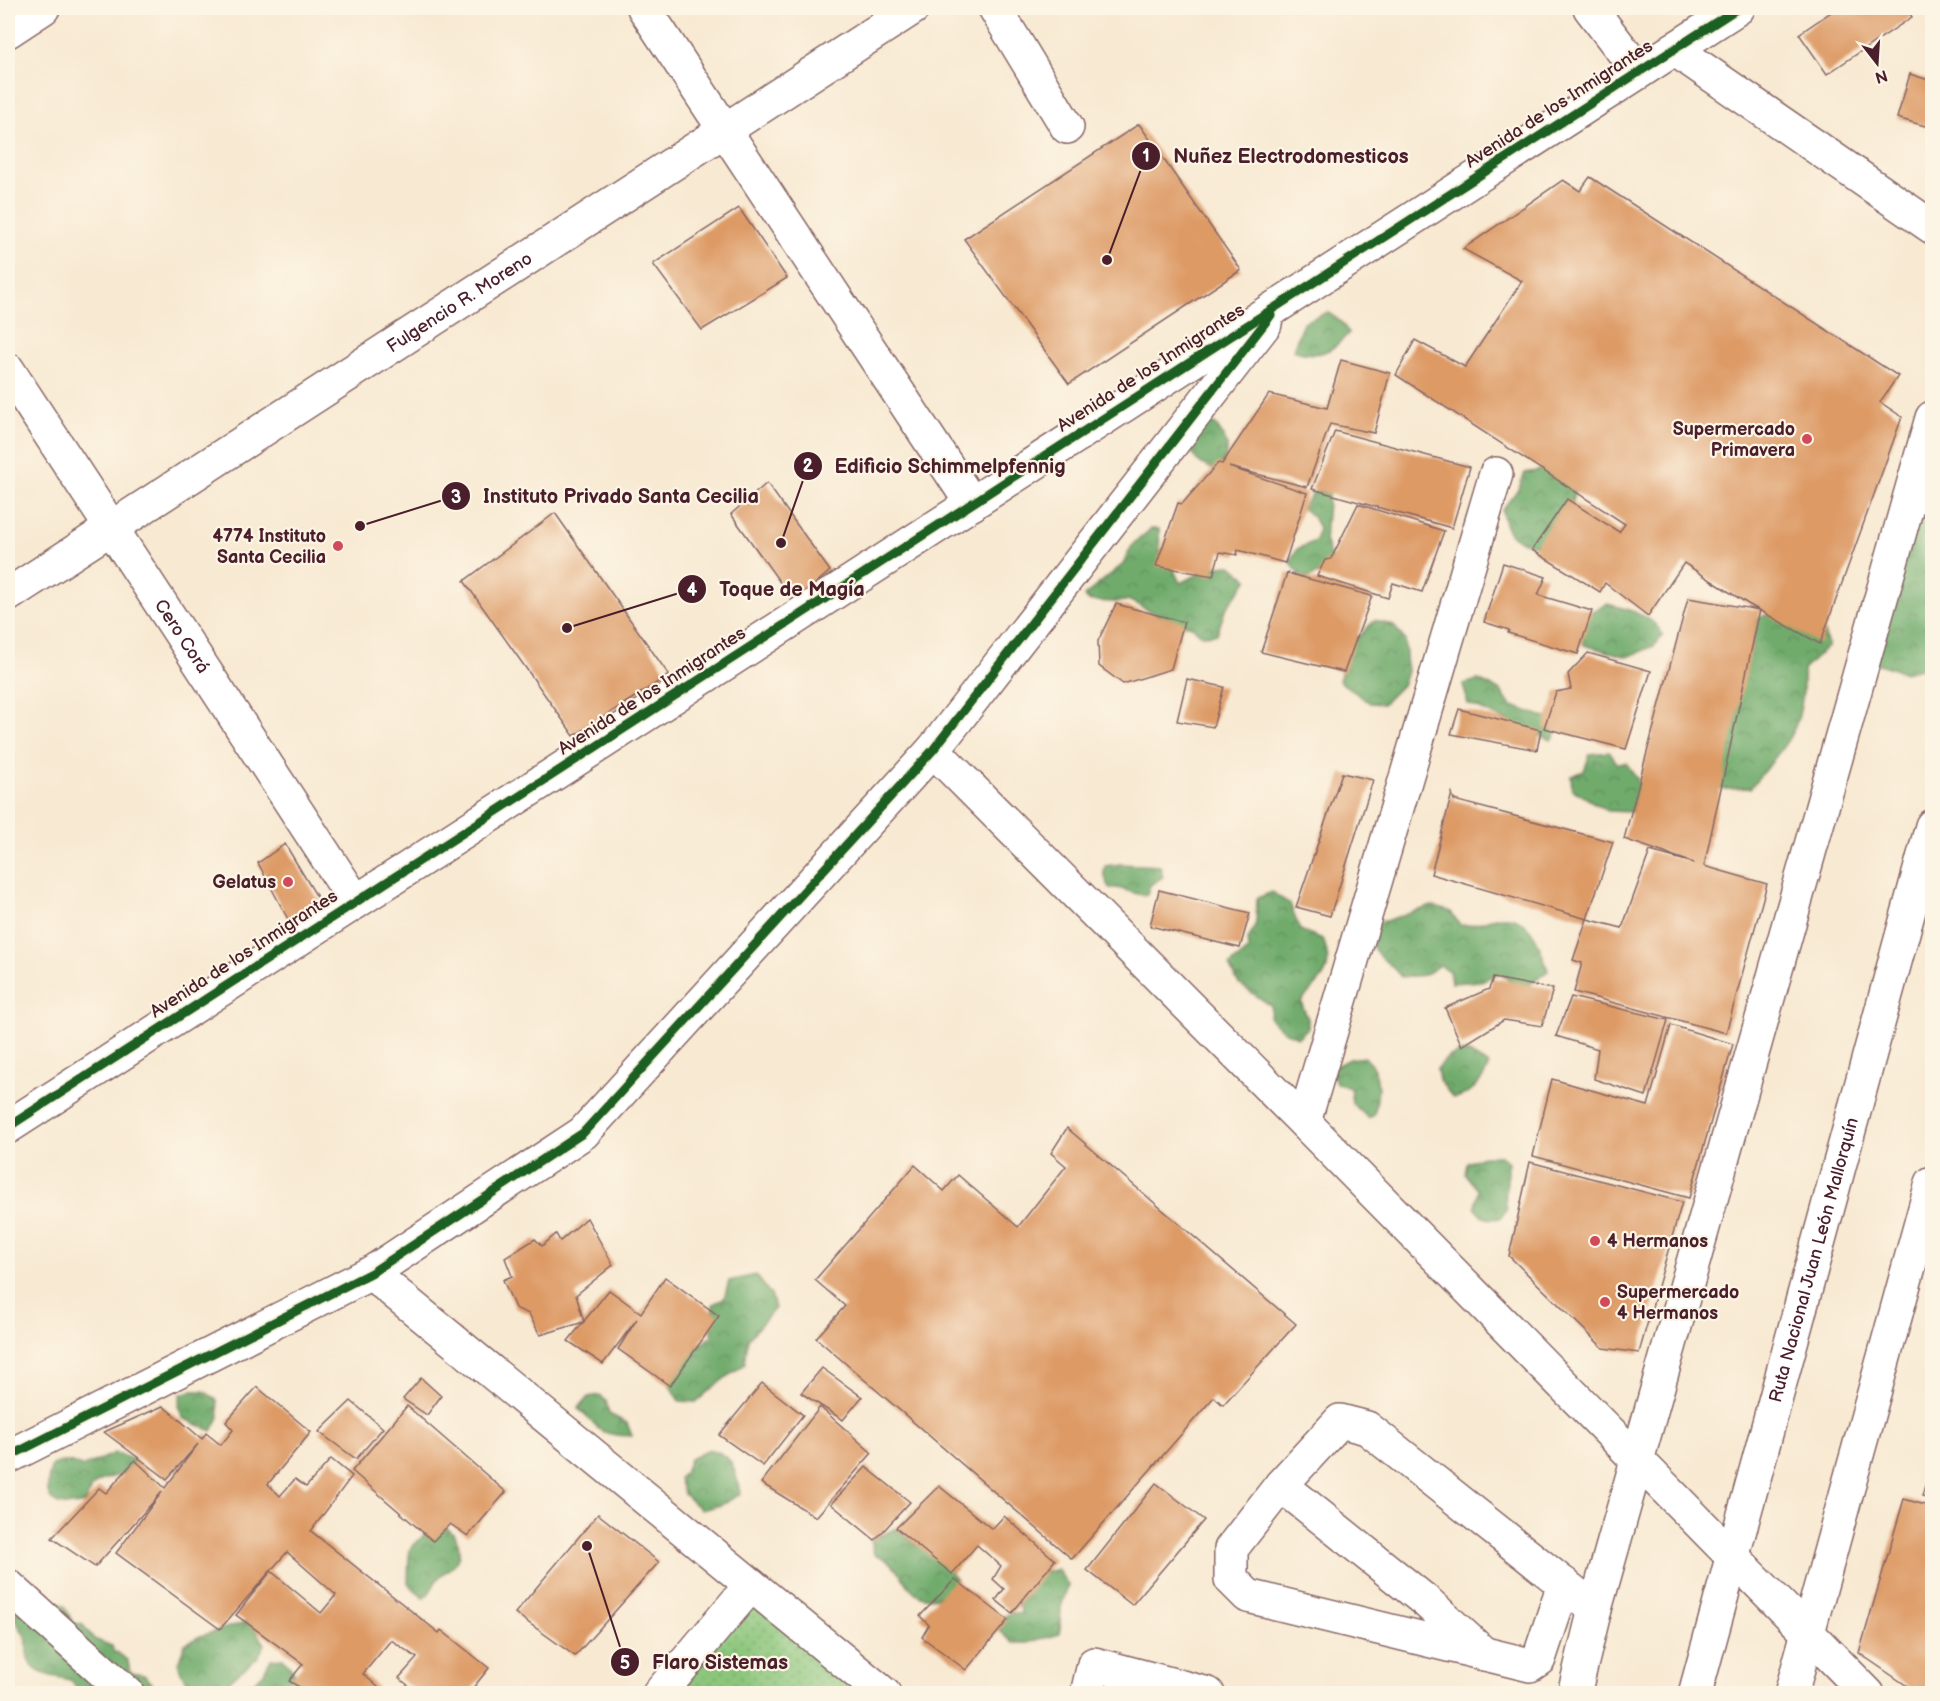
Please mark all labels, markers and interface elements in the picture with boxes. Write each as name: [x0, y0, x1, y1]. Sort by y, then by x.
north arrow: [1847, 33, 1907, 93]
street label: Avenida de los Inmigrantes: [1461, 35, 1657, 173]
text: N: [1872, 65, 1889, 87]
callout: Nuñez Electrodomesticos: [1131, 137, 1421, 175]
text: Nuñez Electrodomesticos: [1173, 145, 1409, 169]
text: 1: [1142, 146, 1150, 167]
street label: Fulgencio R. Moreno: [383, 247, 536, 357]
street label: Avenida de los Inmigrantes: [1053, 299, 1249, 437]
place label: Supermercado Primavera: [1673, 419, 1795, 461]
marker: Supermercado Primavera: [1800, 432, 1814, 446]
callout: Edificio Schimmelpfennig: [793, 447, 1078, 485]
text: Edificio Schimmelpfennig: [834, 455, 1066, 479]
text: 2: [803, 456, 814, 477]
callout: Instituto Privado Santa Cecilia: [441, 477, 771, 515]
text: Instituto Privado Santa Cecilia: [483, 485, 759, 509]
text: 3: [451, 487, 461, 508]
place label: 4774 Instituto Santa Cecilia: [212, 526, 326, 568]
marker: 4774 Instituto Santa Cecilia: [331, 539, 345, 553]
callout: Toque de Magía: [677, 570, 876, 608]
text: Toque de Magía: [719, 578, 865, 602]
text: 4: [687, 580, 698, 601]
street label: Cero Corá: [150, 595, 214, 677]
street label: Avenida de los Inmigrantes: [554, 622, 750, 760]
place label: Gelatus: [213, 872, 276, 893]
marker: Gelatus: [281, 875, 295, 889]
street label: Avenida de los Inmigrantes: [146, 885, 342, 1023]
street label: Ruta Nacional Juan León Mallorquín: [1765, 1115, 1862, 1405]
place label: 4 Hermanos: [1607, 1231, 1708, 1252]
marker: 4 Hermanos: [1588, 1234, 1602, 1248]
place label: Supermercado 4 Hermanos: [1617, 1282, 1739, 1324]
marker: Supermercado 4 Hermanos: [1598, 1295, 1612, 1309]
callout: Flaro Sistemas: [610, 1643, 800, 1681]
text: Flaro Sistemas: [652, 1651, 788, 1675]
text: 5: [620, 1653, 630, 1674]

